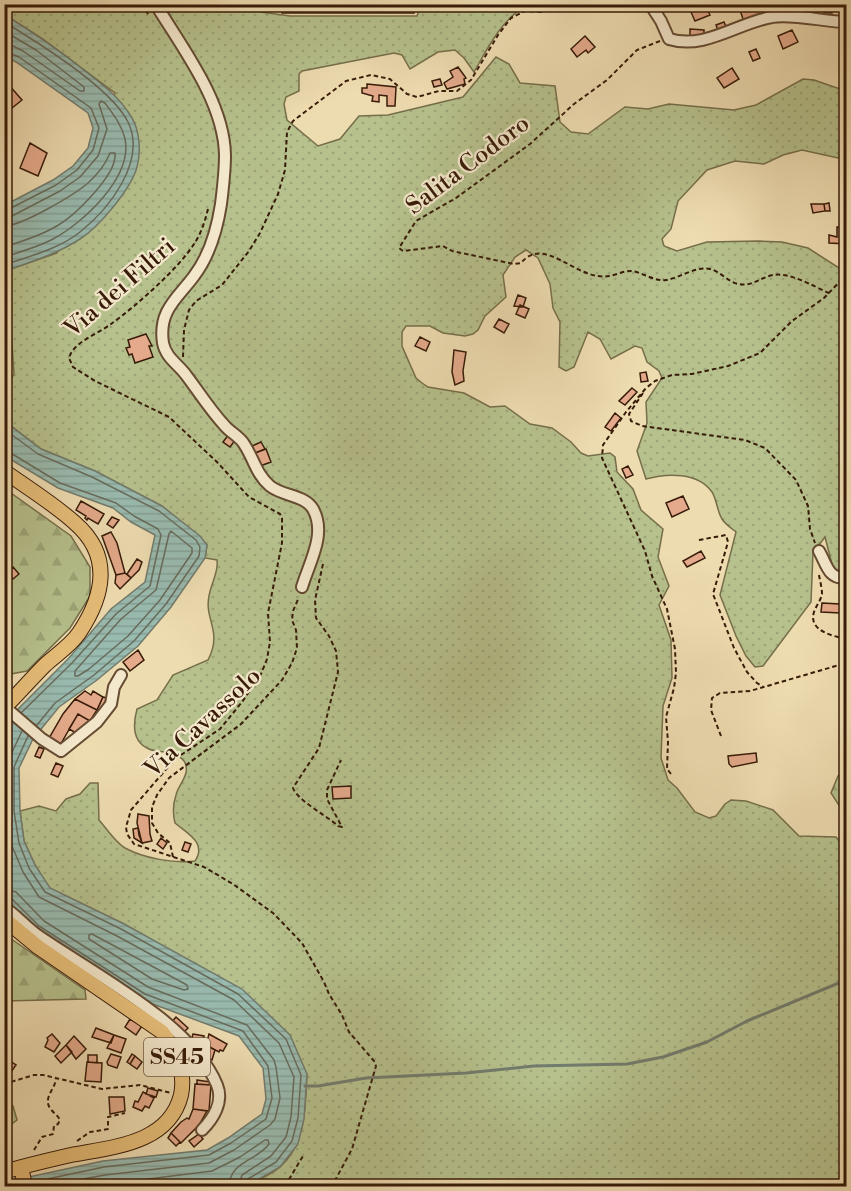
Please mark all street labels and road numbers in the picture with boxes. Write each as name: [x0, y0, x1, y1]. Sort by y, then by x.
street label: Salita Codoro: [400, 109, 536, 221]
street label: Via dei Filtri: [58, 232, 182, 345]
street label: Via Cavassolo: [138, 661, 267, 785]
road number: SS45: [144, 1038, 210, 1076]

